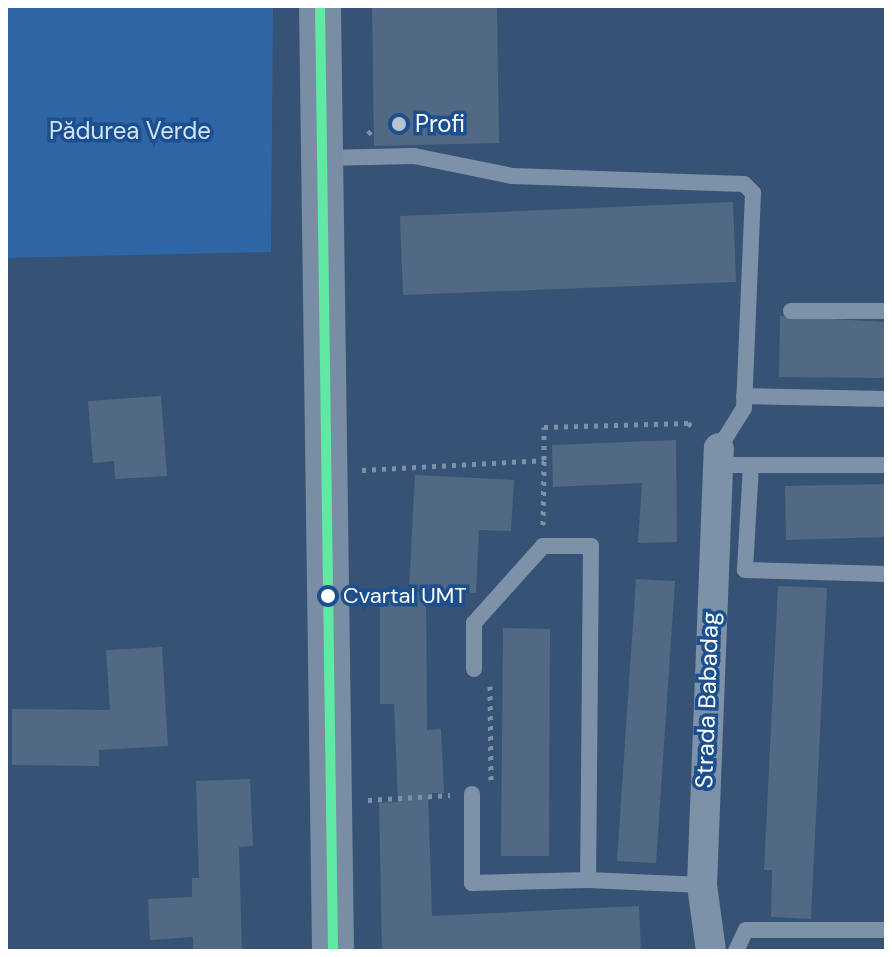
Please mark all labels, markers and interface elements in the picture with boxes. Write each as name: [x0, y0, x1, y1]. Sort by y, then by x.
place label: Profi: [415, 110, 465, 138]
marker: Profi: [390, 115, 408, 133]
park label: Pădurea Verde: [49, 117, 211, 145]
place label: Cvartal UMT: [343, 583, 467, 609]
marker: Cvartal UMT: [320, 588, 336, 604]
street label: Strada Babadag: [690, 611, 724, 789]

